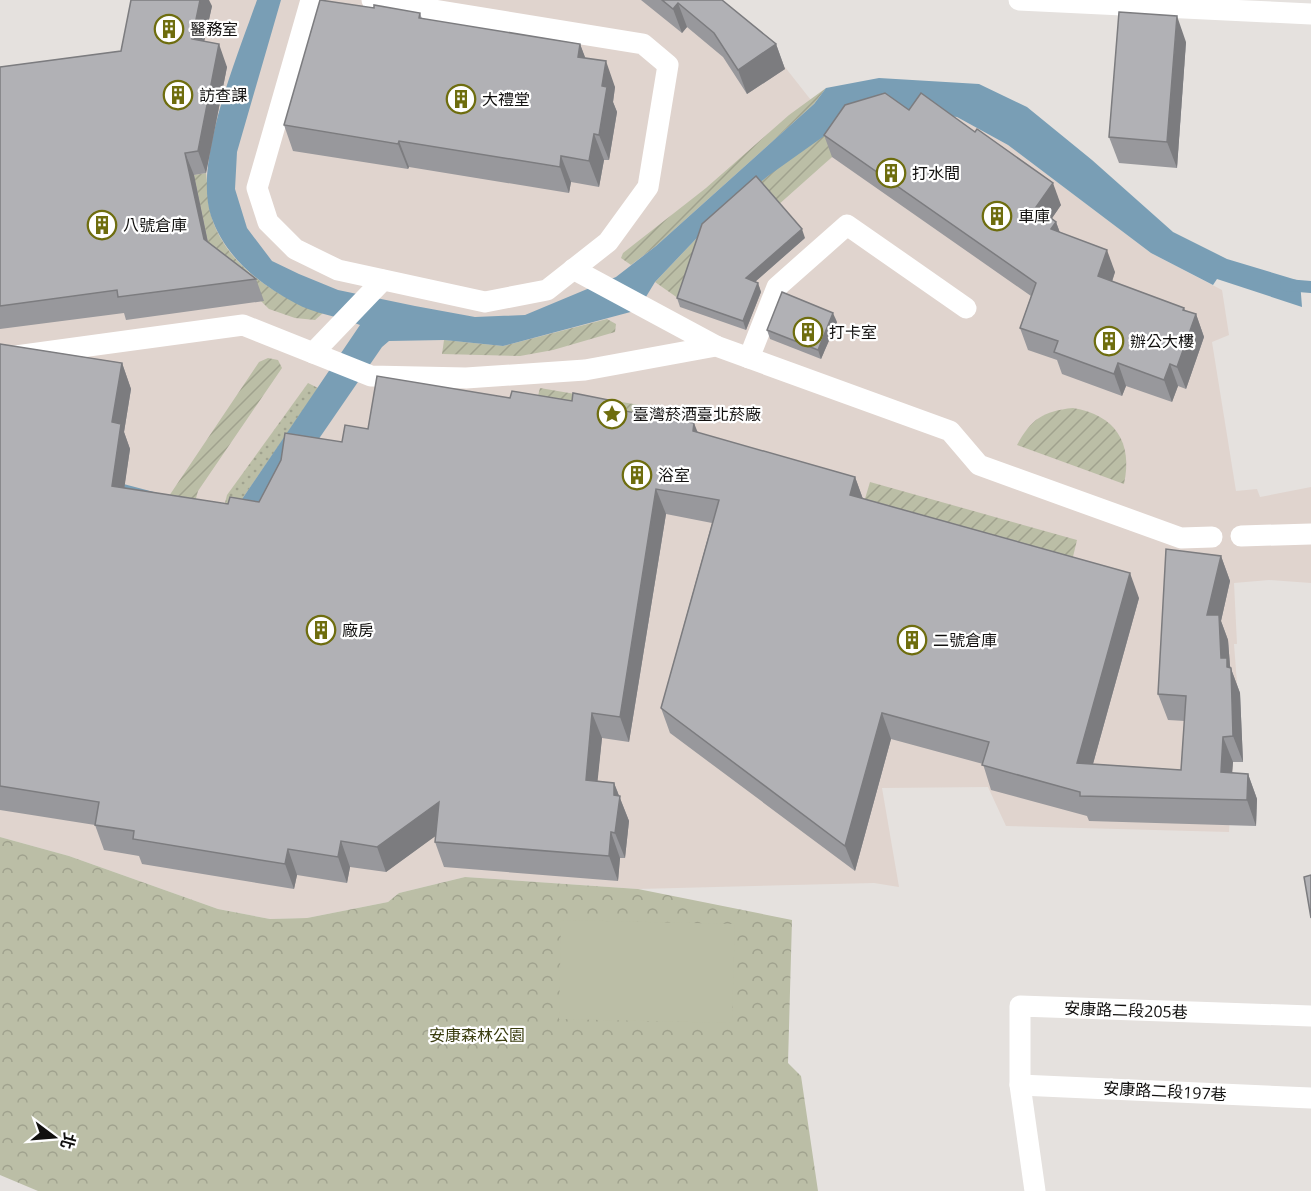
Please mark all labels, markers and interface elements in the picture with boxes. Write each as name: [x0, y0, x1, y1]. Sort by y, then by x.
building icon: 醫務室: [153, 13, 185, 45]
place label: 醫務室: [190, 18, 238, 40]
building icon: 訪查課: [162, 79, 194, 111]
building icon: 大禮堂: [445, 83, 477, 115]
place label: 訪查課: [199, 84, 247, 106]
place label: 大禮堂: [482, 88, 530, 110]
building icon: 打水間: [875, 157, 907, 189]
place label: 打水間: [912, 162, 960, 184]
building icon: 車庫: [981, 200, 1013, 232]
place label: 車庫: [1018, 205, 1050, 227]
building icon: 八號倉庫: [86, 209, 118, 241]
place label: 八號倉庫: [123, 214, 187, 236]
building icon: 打卡室: [792, 316, 824, 348]
place label: 打卡室: [829, 321, 877, 343]
building icon: 辦公大樓: [1093, 325, 1125, 357]
place label: 辦公大樓: [1130, 330, 1194, 352]
place icon: 臺灣菸酒臺北菸廠: [596, 398, 628, 430]
place label: 臺灣菸酒臺北菸廠: [633, 403, 761, 425]
building icon: 浴室: [621, 459, 653, 491]
place label: 浴室: [658, 464, 690, 486]
building icon: 廠房: [305, 614, 337, 646]
place label: 廠房: [342, 619, 374, 641]
building icon: 二號倉庫: [896, 624, 928, 656]
place label: 二號倉庫: [933, 629, 997, 651]
street label: 安康路二段205巷: [1064, 997, 1188, 1023]
park label: 安康森林公園: [429, 1024, 525, 1046]
street label: 安康路二段197巷: [1103, 1077, 1227, 1105]
north arrow: [24, 1107, 84, 1167]
text: 北: [56, 1130, 81, 1152]

